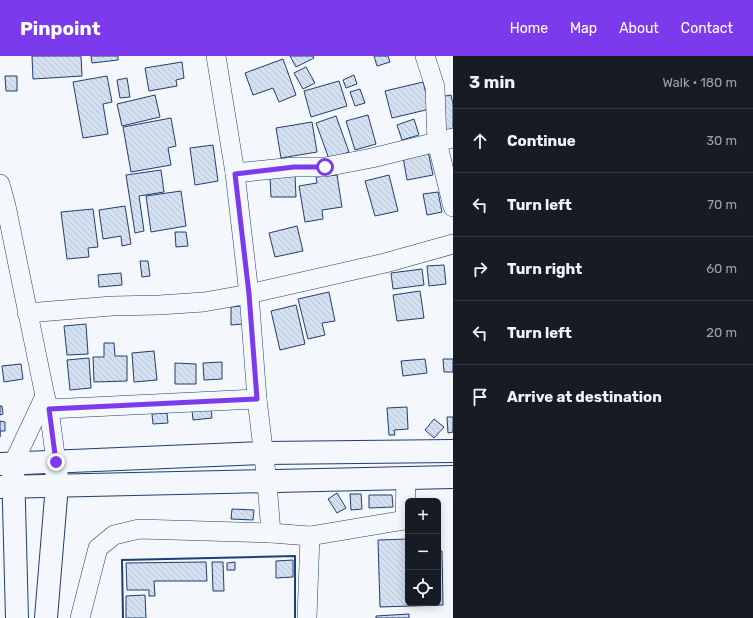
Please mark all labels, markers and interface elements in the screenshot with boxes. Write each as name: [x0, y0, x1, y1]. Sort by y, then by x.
text: Pinpoint: [20, 17, 101, 40]
text: Home: [510, 20, 548, 37]
text: Map: [570, 20, 597, 37]
text: About: [619, 20, 659, 37]
text: Contact: [681, 20, 733, 37]
text: 3 min: [469, 72, 515, 92]
text: Walk · 180 m: [662, 75, 737, 90]
icon: ahead: [469, 130, 491, 152]
text: Continue: [507, 132, 576, 150]
text: 30 m: [706, 133, 737, 148]
route start: [316, 158, 334, 176]
icon: left: [469, 194, 491, 216]
text: Turn left: [507, 196, 572, 214]
text: 70 m: [707, 197, 737, 212]
icon: right: [469, 258, 491, 280]
text: Turn right: [507, 260, 582, 278]
text: 60 m: [706, 261, 737, 276]
icon: left: [469, 322, 491, 344]
text: Turn left: [507, 324, 572, 342]
text: 20 m: [706, 325, 737, 340]
icon: arrive: [469, 386, 491, 408]
text: Arrive at destination: [507, 388, 662, 406]
route end: [47, 453, 65, 471]
map controls: [405, 498, 441, 606]
button: +: [405, 498, 441, 534]
button: −: [405, 534, 441, 570]
button: locate: [405, 570, 441, 606]

